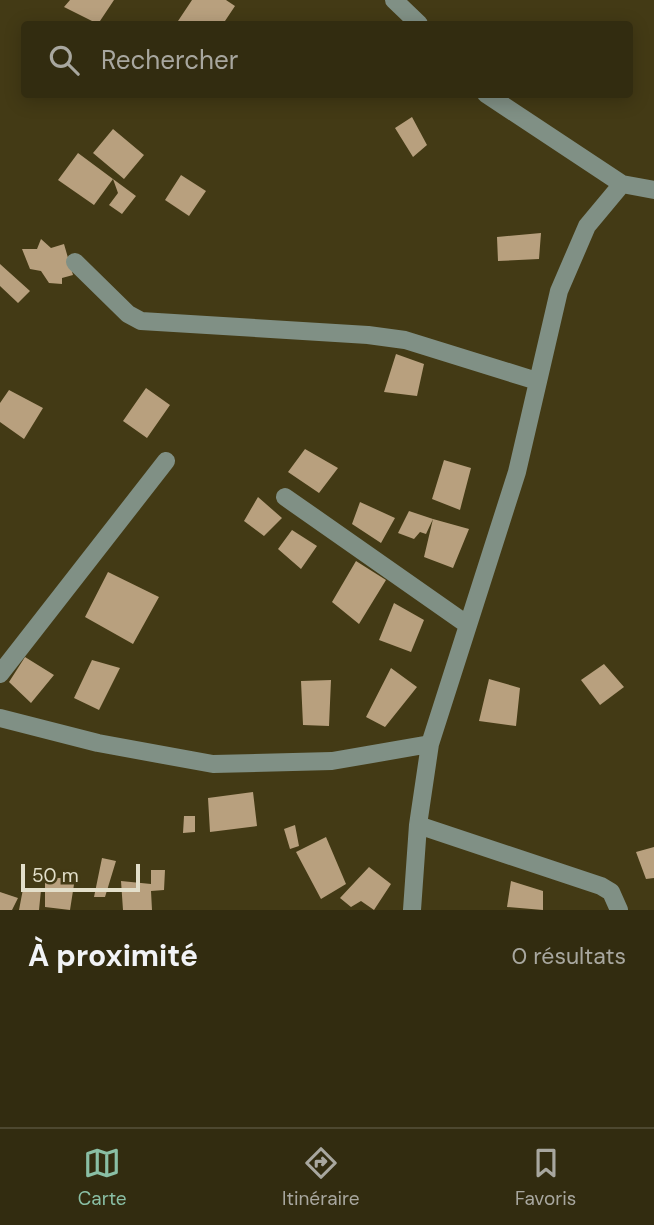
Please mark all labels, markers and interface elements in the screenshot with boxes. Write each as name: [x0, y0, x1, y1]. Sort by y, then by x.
search box: [21, 21, 633, 98]
icon: search: [45, 41, 83, 79]
text: Rechercher: [101, 43, 238, 77]
scale bar: [21, 861, 140, 893]
text: 50 m: [32, 863, 79, 888]
text: À proximité: [28, 936, 198, 975]
text: 0 résultats: [511, 941, 626, 971]
tab: Carte: [78, 1144, 127, 1211]
tab: Itinéraire: [282, 1144, 360, 1211]
tab: Favoris: [515, 1144, 576, 1211]

